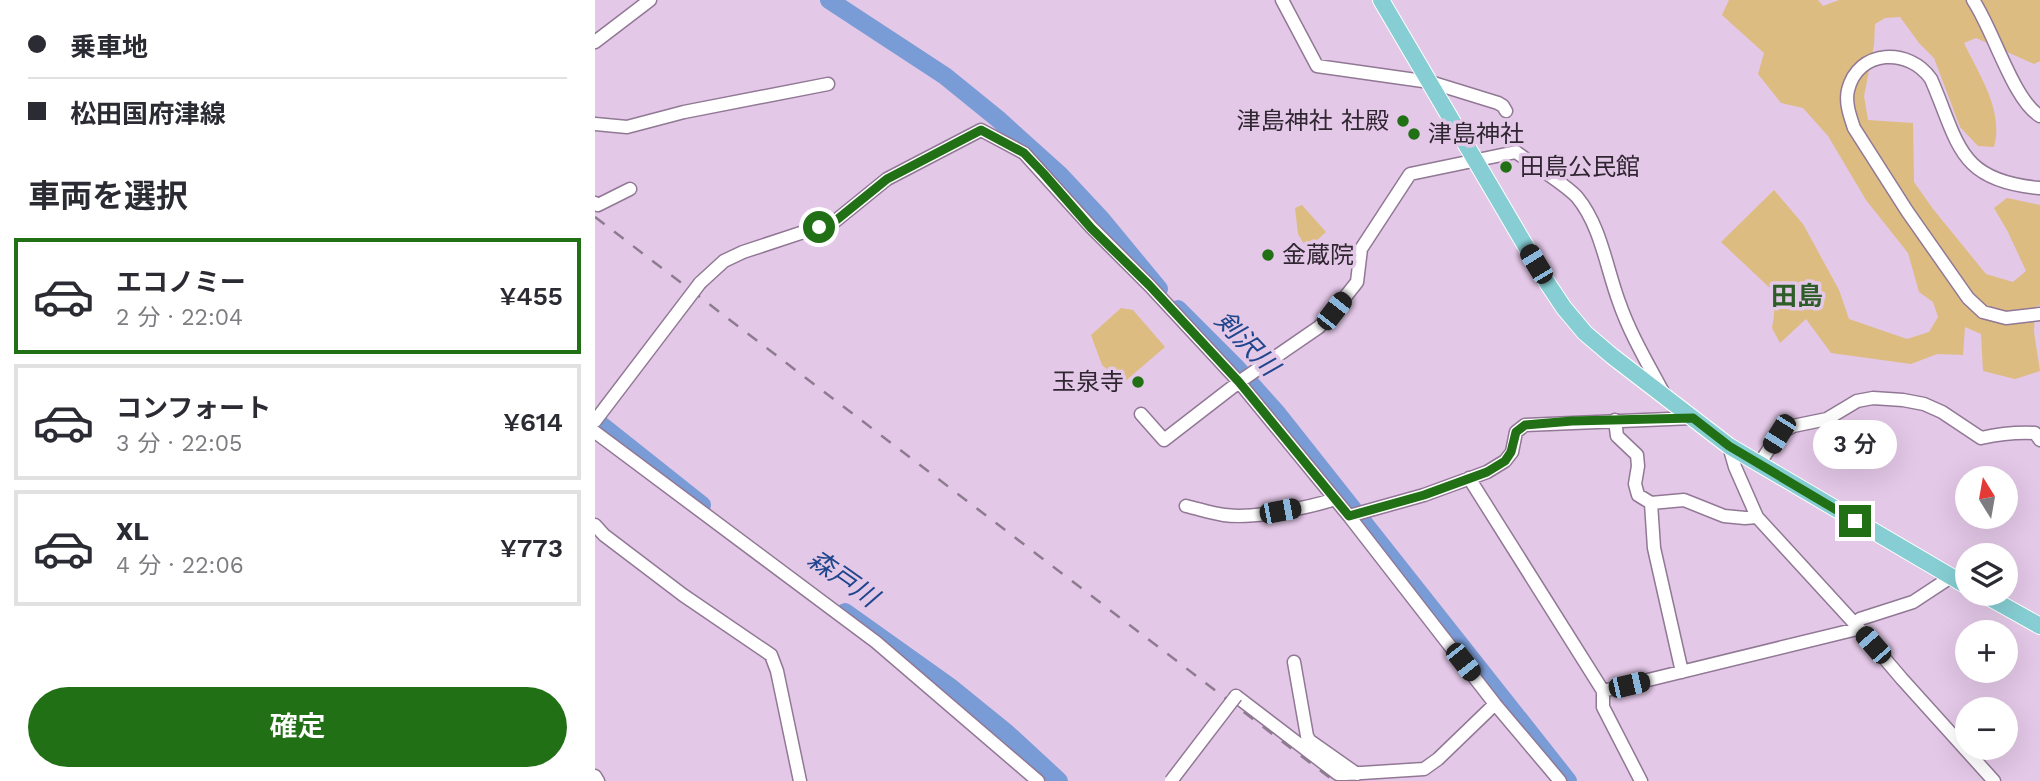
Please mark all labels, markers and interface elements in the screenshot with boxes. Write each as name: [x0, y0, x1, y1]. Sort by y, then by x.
text: 乗車地: [70, 32, 148, 62]
text: 松田国府津線: [70, 99, 226, 129]
place label: 津島神社 社殿: [1237, 107, 1389, 135]
marker: 津島神社 社殿: [1395, 113, 1411, 129]
place label: 津島神社: [1428, 120, 1524, 148]
marker: 津島神社: [1406, 126, 1422, 142]
place label: 田島公民館: [1520, 153, 1640, 181]
marker: 田島公民館: [1498, 159, 1514, 175]
text: 車両を選択: [28, 177, 188, 215]
route start: [803, 211, 835, 243]
place label: 金蔵院: [1282, 241, 1354, 269]
car: [1517, 241, 1556, 287]
marker: 金蔵院: [1260, 247, 1276, 263]
icon: car: [32, 265, 95, 328]
text: エコノミー: [116, 267, 246, 297]
text: ¥455: [499, 281, 563, 311]
district label: 田島: [1771, 281, 1823, 311]
car: [1313, 288, 1356, 334]
text: 2 分 · 22:04: [116, 304, 243, 331]
water label: 剣沢川: [1209, 305, 1287, 384]
place label: 玉泉寺: [1052, 368, 1124, 396]
marker: 玉泉寺: [1130, 374, 1146, 390]
icon: car: [32, 391, 95, 454]
text: コンフォート: [116, 393, 271, 423]
text: ¥614: [503, 407, 563, 437]
car: [1759, 411, 1800, 457]
callout: 3 分: [1813, 420, 1897, 468]
text: 3 分 · 22:05: [116, 430, 242, 457]
text: 3 分: [1833, 431, 1877, 458]
north arrow: [1955, 466, 2018, 528]
map controls: [1955, 466, 2018, 760]
car: [1258, 497, 1303, 525]
route end: [1839, 505, 1871, 537]
text: XL: [116, 516, 149, 546]
icon: car: [32, 517, 95, 580]
text: ¥773: [500, 533, 563, 563]
water label: 森戸川: [802, 543, 886, 614]
button: layers: [1955, 543, 2018, 606]
text: 4 分 · 22:06: [116, 552, 244, 579]
button: +: [1955, 620, 2018, 683]
car: [1852, 622, 1895, 668]
car: [1442, 639, 1485, 685]
car: [1607, 670, 1652, 700]
button: 確定: [28, 687, 567, 767]
button: −: [1955, 697, 2018, 760]

